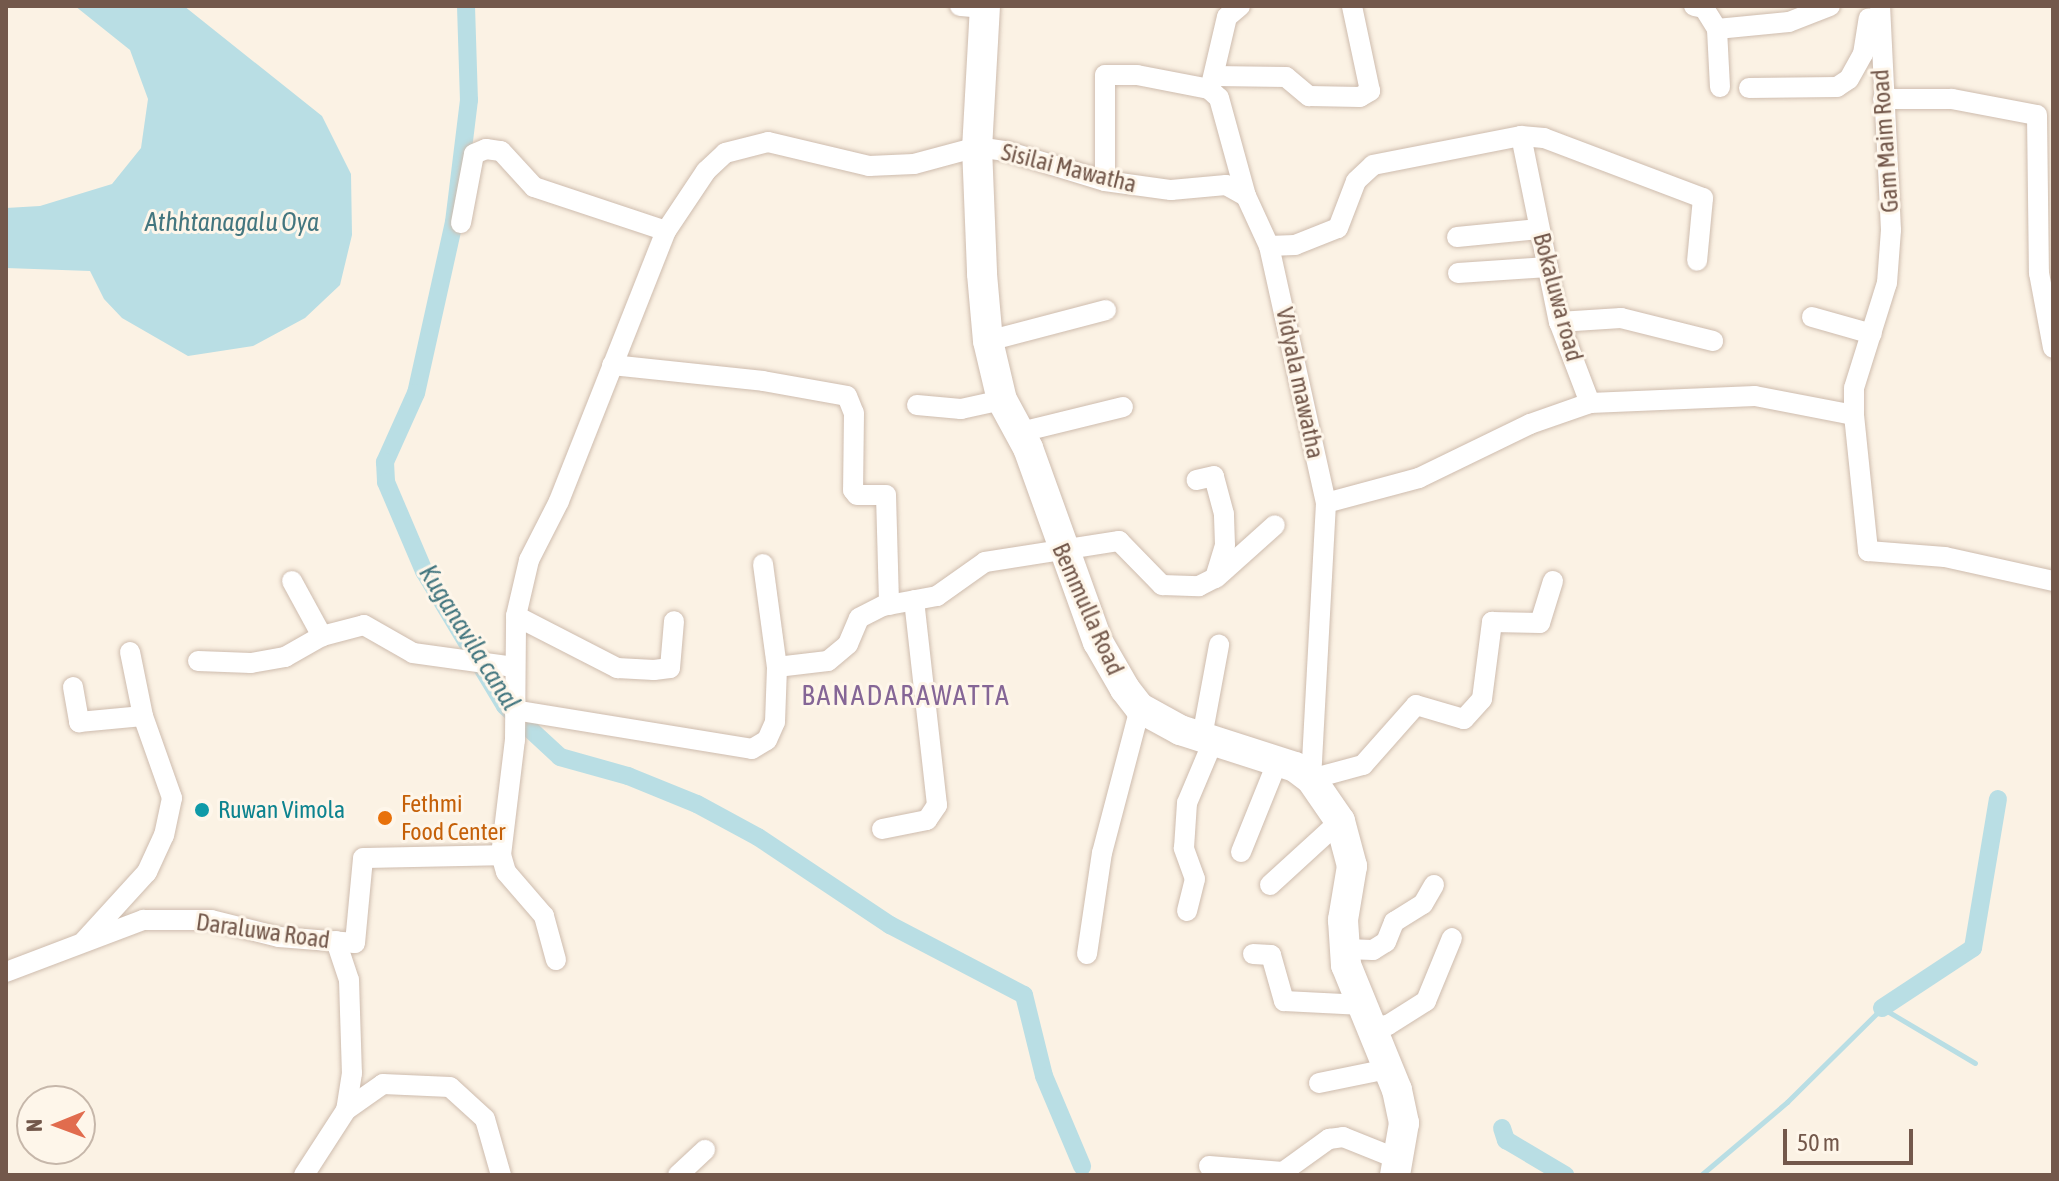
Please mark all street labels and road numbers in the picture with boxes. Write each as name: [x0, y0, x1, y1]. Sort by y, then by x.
street label: Gam Maim Road: [1866, 68, 1904, 214]
street label: Sisilai Mawatha: [999, 137, 1139, 199]
street label: Bokaluwa road: [1527, 230, 1589, 364]
street label: Vidyala mawatha: [1270, 305, 1330, 461]
street label: Bemmulla Road: [1046, 539, 1130, 679]
street label: Daraluwa Road: [194, 907, 332, 955]

